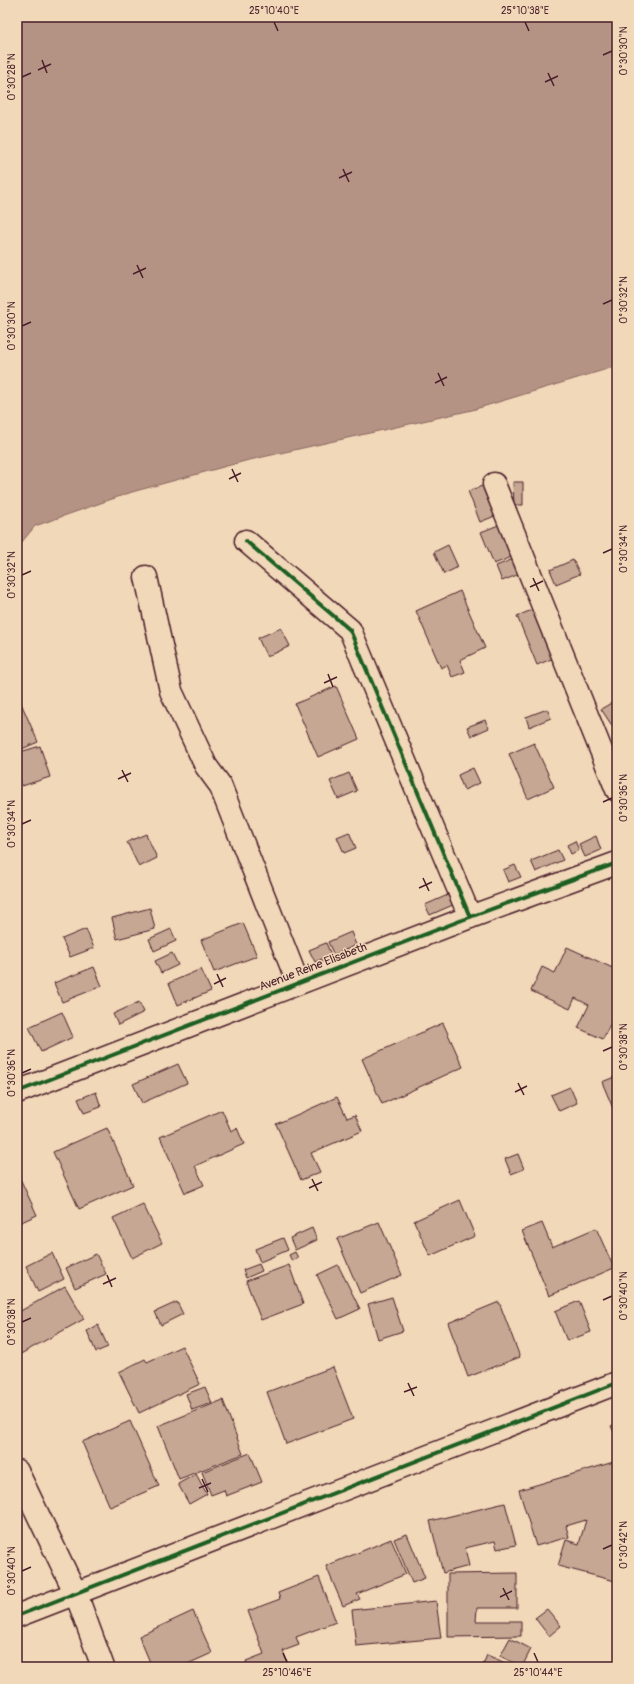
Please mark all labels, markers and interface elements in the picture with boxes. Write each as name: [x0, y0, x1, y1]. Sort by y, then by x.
text: 25°10'40"E: [249, 5, 299, 17]
text: 25°10'38"E: [501, 5, 549, 17]
text: 0°30'30"N: [618, 26, 630, 75]
text: 0°30'28"N: [6, 53, 18, 101]
text: 0°30'32"N: [618, 276, 630, 324]
text: 0°30'30"N: [6, 301, 18, 350]
text: 0°30'34"N: [618, 525, 630, 573]
text: 0°30'32"N: [6, 551, 18, 599]
text: 0°30'36"N: [618, 774, 630, 822]
text: 0°30'34"N: [6, 800, 18, 848]
street label: Avenue Reine Elisabeth: [257, 939, 369, 994]
text: 0°30'38"N: [618, 1023, 630, 1071]
text: 0°30'36"N: [6, 1049, 18, 1097]
text: 0°30'40"N: [618, 1271, 630, 1321]
text: 0°30'38"N: [6, 1298, 18, 1346]
text: 0°30'42"N: [618, 1521, 630, 1569]
text: 0°30'40"N: [6, 1546, 18, 1596]
text: 25°10'46"E: [263, 1667, 312, 1679]
text: 25°10'44"E: [514, 1667, 562, 1679]

